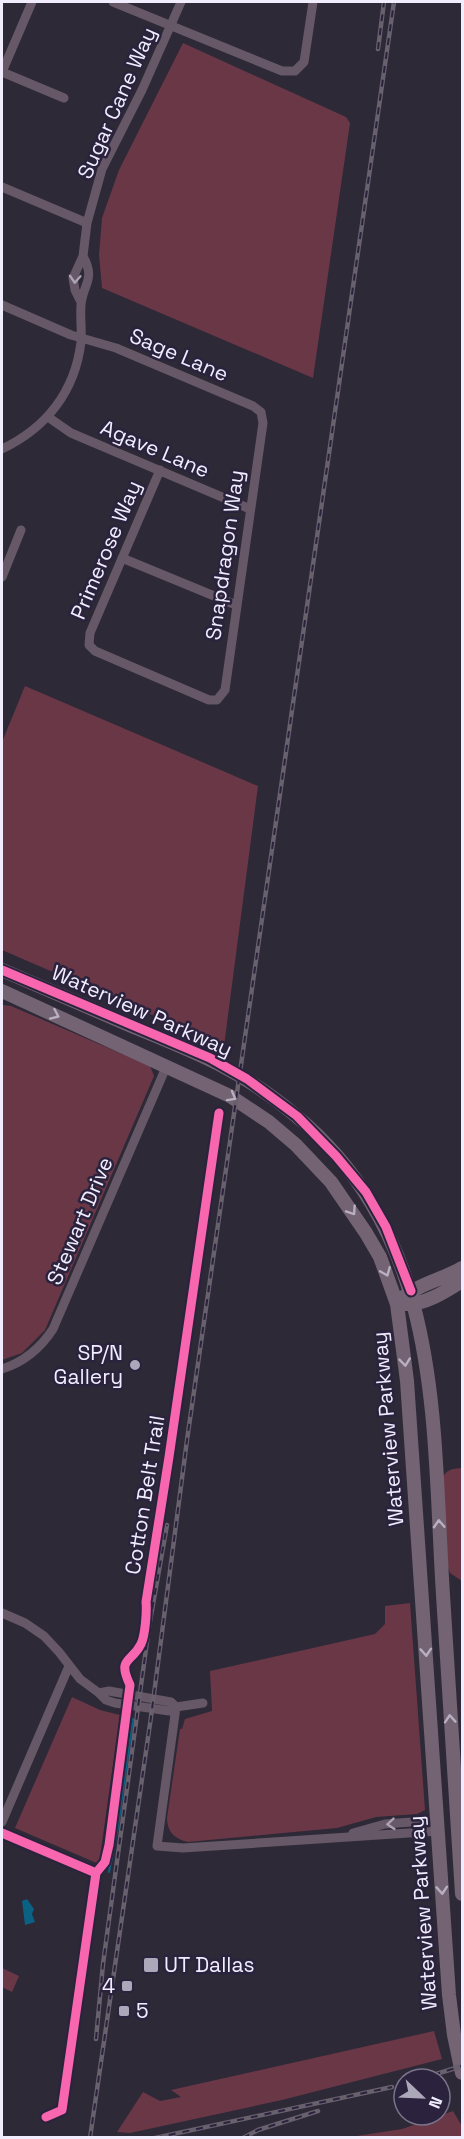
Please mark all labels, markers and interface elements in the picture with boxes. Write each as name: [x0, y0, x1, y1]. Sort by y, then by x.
street label: Sugar Cane Way: [71, 23, 162, 183]
one-way arrow: [69, 275, 82, 284]
street label: Sage Lane: [126, 322, 233, 387]
street label: Agave Lane: [97, 413, 214, 484]
street label: Snapdragon Way: [199, 468, 250, 642]
street label: Primerose Way: [64, 476, 147, 623]
street label: Waterview Parkway: [48, 959, 237, 1063]
one-way arrow: [48, 1008, 59, 1020]
one-way arrow: [226, 1090, 236, 1101]
street label: Stewart Drive: [40, 1153, 119, 1289]
one-way arrow: [345, 1204, 356, 1215]
one-way arrow: [379, 1266, 391, 1277]
street label: Waterview Parkway: [366, 1331, 409, 1527]
place label: SP/N Gallery: [54, 1339, 123, 1390]
marker: SP/N Gallery: [128, 1358, 142, 1372]
one-way arrow: [398, 1358, 411, 1367]
street label: Cotton Belt Trail: [119, 1413, 170, 1576]
one-way arrow: [432, 1520, 445, 1529]
one-way arrow: [419, 1648, 432, 1657]
one-way arrow: [444, 1714, 457, 1723]
street label: Waterview Parkway: [402, 1815, 443, 2011]
one-way arrow: [386, 1817, 395, 1830]
one-way arrow: [436, 1885, 449, 1894]
place label: UT Dallas: [164, 1951, 255, 1978]
marker: UT Dallas: [142, 1956, 160, 1974]
place label: 4: [102, 1972, 115, 1999]
marker: 4: [120, 1979, 134, 1993]
place label: 5: [136, 1997, 149, 2024]
marker: 5: [117, 2004, 131, 2018]
north arrow: [392, 2067, 452, 2127]
text: N: [424, 2094, 447, 2112]

